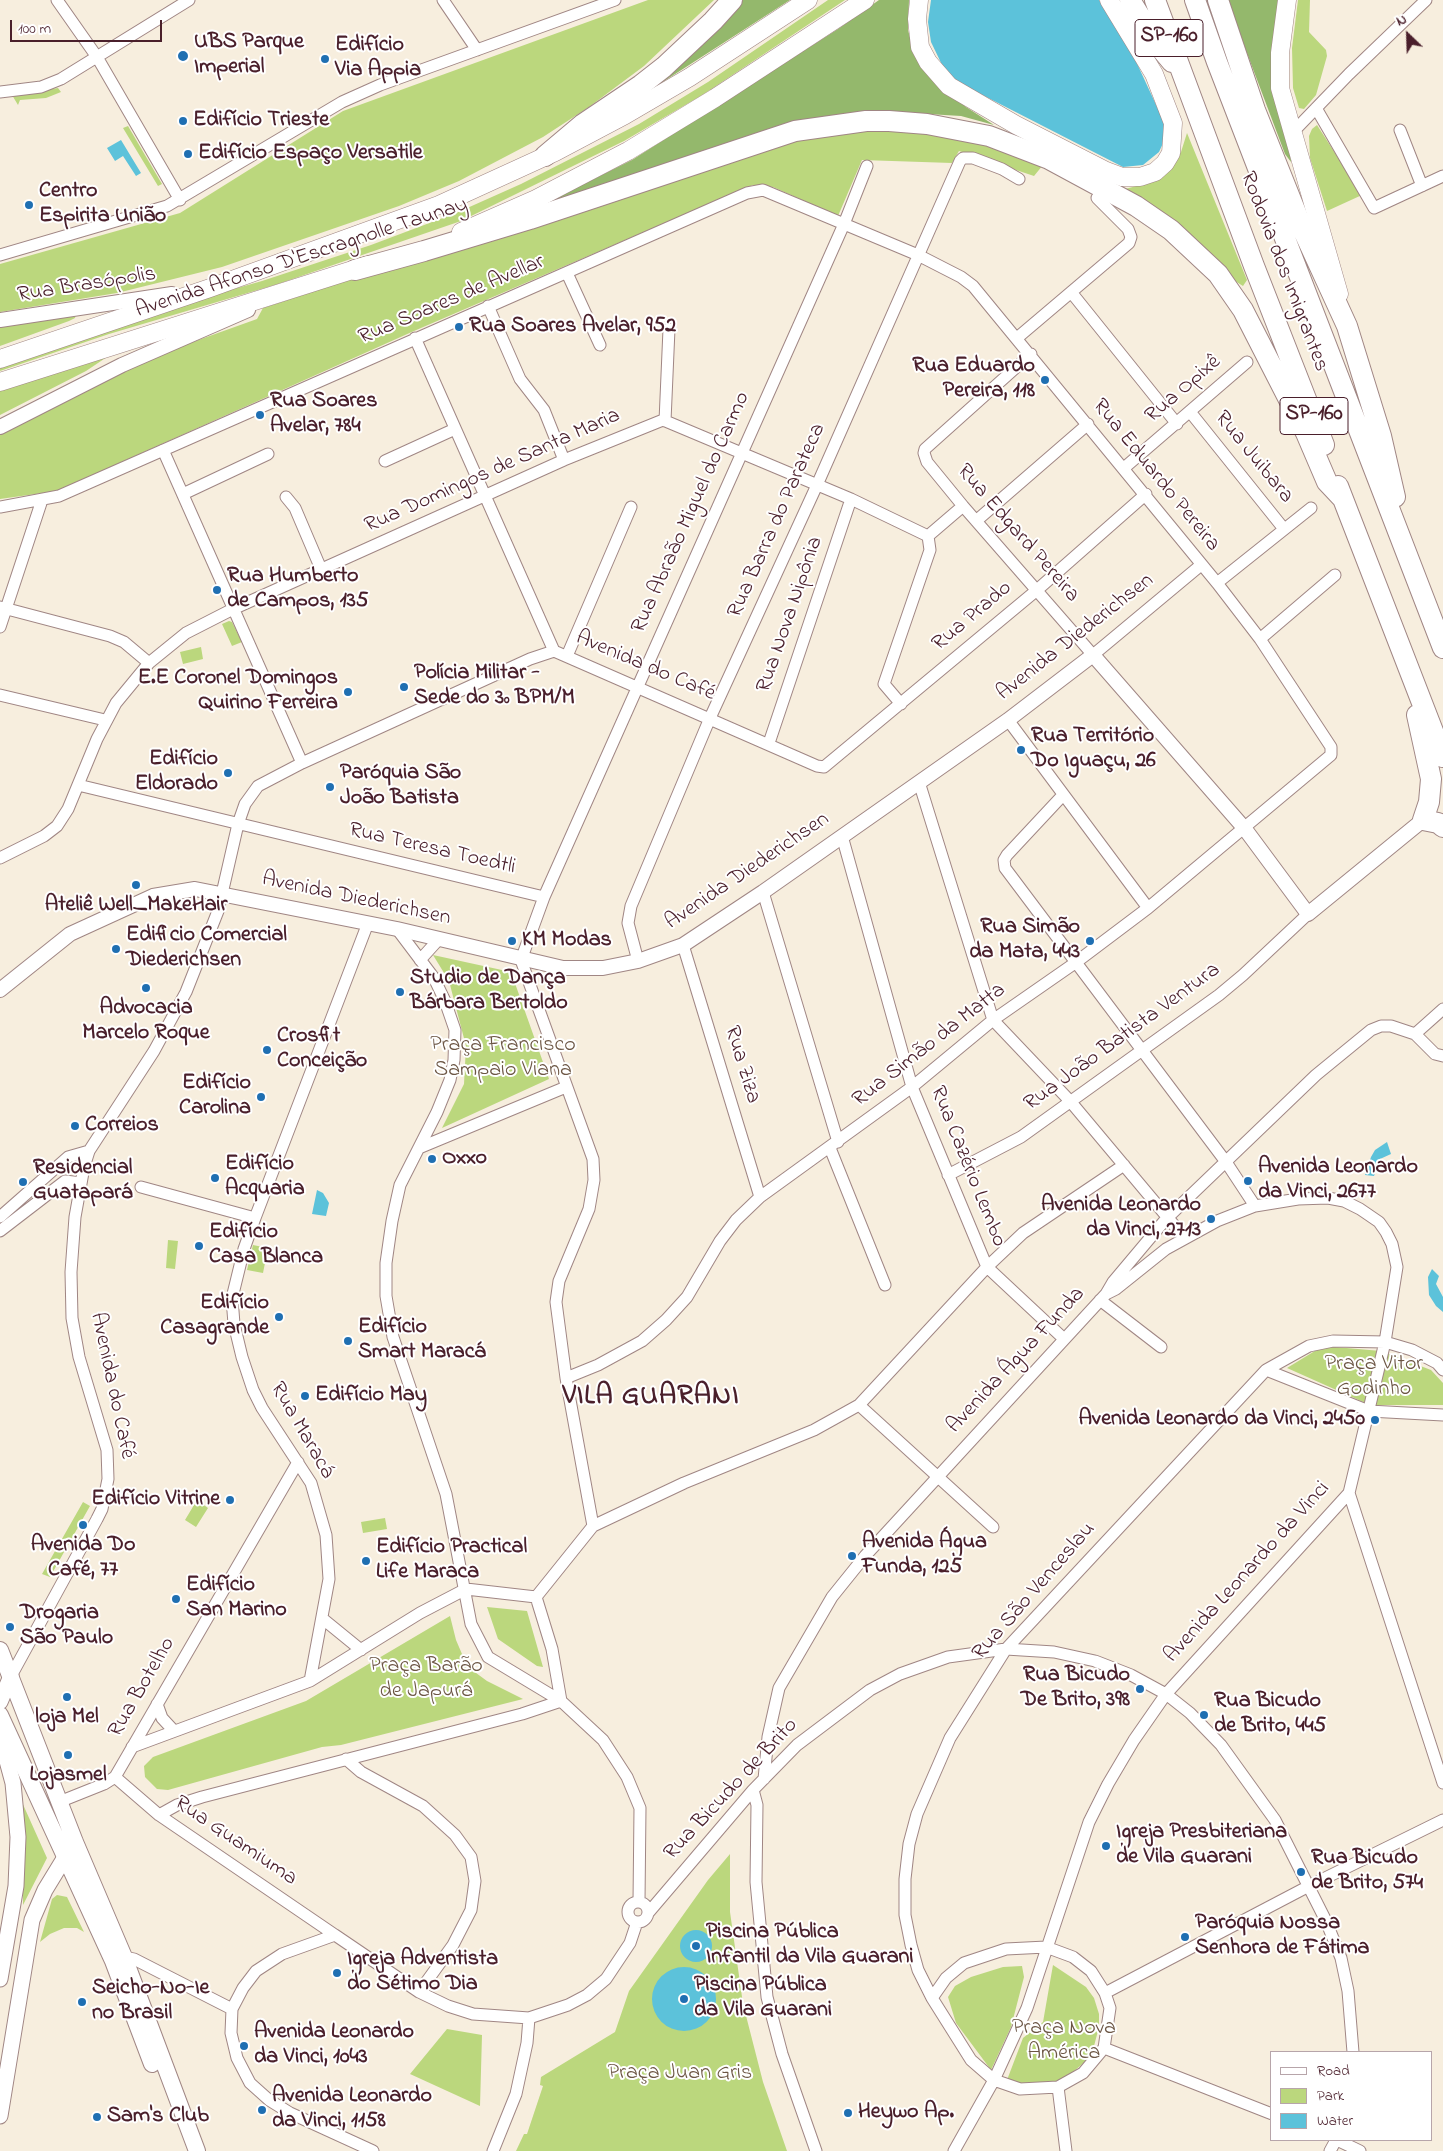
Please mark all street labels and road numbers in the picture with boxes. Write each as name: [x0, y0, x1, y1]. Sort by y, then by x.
road number: SP-160: [1135, 19, 1203, 56]
street label: Rodovia dos Imigrantes: [1233, 168, 1333, 376]
street label: Avenida Afonso D'Escragnolle Taunay: [133, 193, 471, 325]
street label: Rua Soares de Avellar: [355, 250, 549, 352]
street label: Rua Brasópolis: [16, 262, 158, 310]
street label: Rua Opixê: [1141, 350, 1227, 430]
street label: Rua Abraão Miguel do Carmo: [627, 388, 757, 638]
street label: Rua Eduardo Pereira: [1085, 394, 1225, 558]
road number: SP-160: [1280, 398, 1348, 434]
street label: Rua Domingos de Santa Maria: [361, 404, 625, 540]
street label: Rua Juibara: [1208, 406, 1298, 510]
street label: Rua Barra do Parateca: [723, 420, 833, 622]
street label: Rua Edgard Pereira: [950, 459, 1084, 609]
street label: Rua Nova Nipônia: [752, 534, 830, 696]
street label: Avenida Diederichsen: [992, 568, 1160, 708]
street label: Rua Prado: [928, 576, 1018, 658]
street label: Avenida do Café: [571, 626, 719, 708]
street label: Avenida Diederichsen: [661, 807, 835, 937]
street label: Rua Teresa Toedtli: [346, 818, 518, 882]
street label: Avenida Diederichsen: [259, 867, 453, 933]
street label: Rua João Batista Ventura: [1020, 958, 1226, 1118]
street label: Rua Simão da Matta: [848, 978, 1012, 1114]
street label: Rua Ziza: [717, 1023, 765, 1107]
street label: Rua Cazério Lembo: [923, 1083, 1011, 1251]
street label: Avenida Água Funda: [942, 1282, 1092, 1440]
street label: Avenida do Café: [83, 1310, 139, 1462]
street label: Rua Maracá: [263, 1378, 339, 1484]
street label: Avenida Leonardo da Vinci: [1160, 1477, 1336, 1669]
street label: Rua São Venceslau: [968, 1518, 1102, 1666]
street label: Rua Botelho: [104, 1633, 182, 1743]
street label: Rua Bicudo de Brito: [659, 1714, 805, 1866]
street label: Rua Guamiuma: [168, 1791, 302, 1893]

